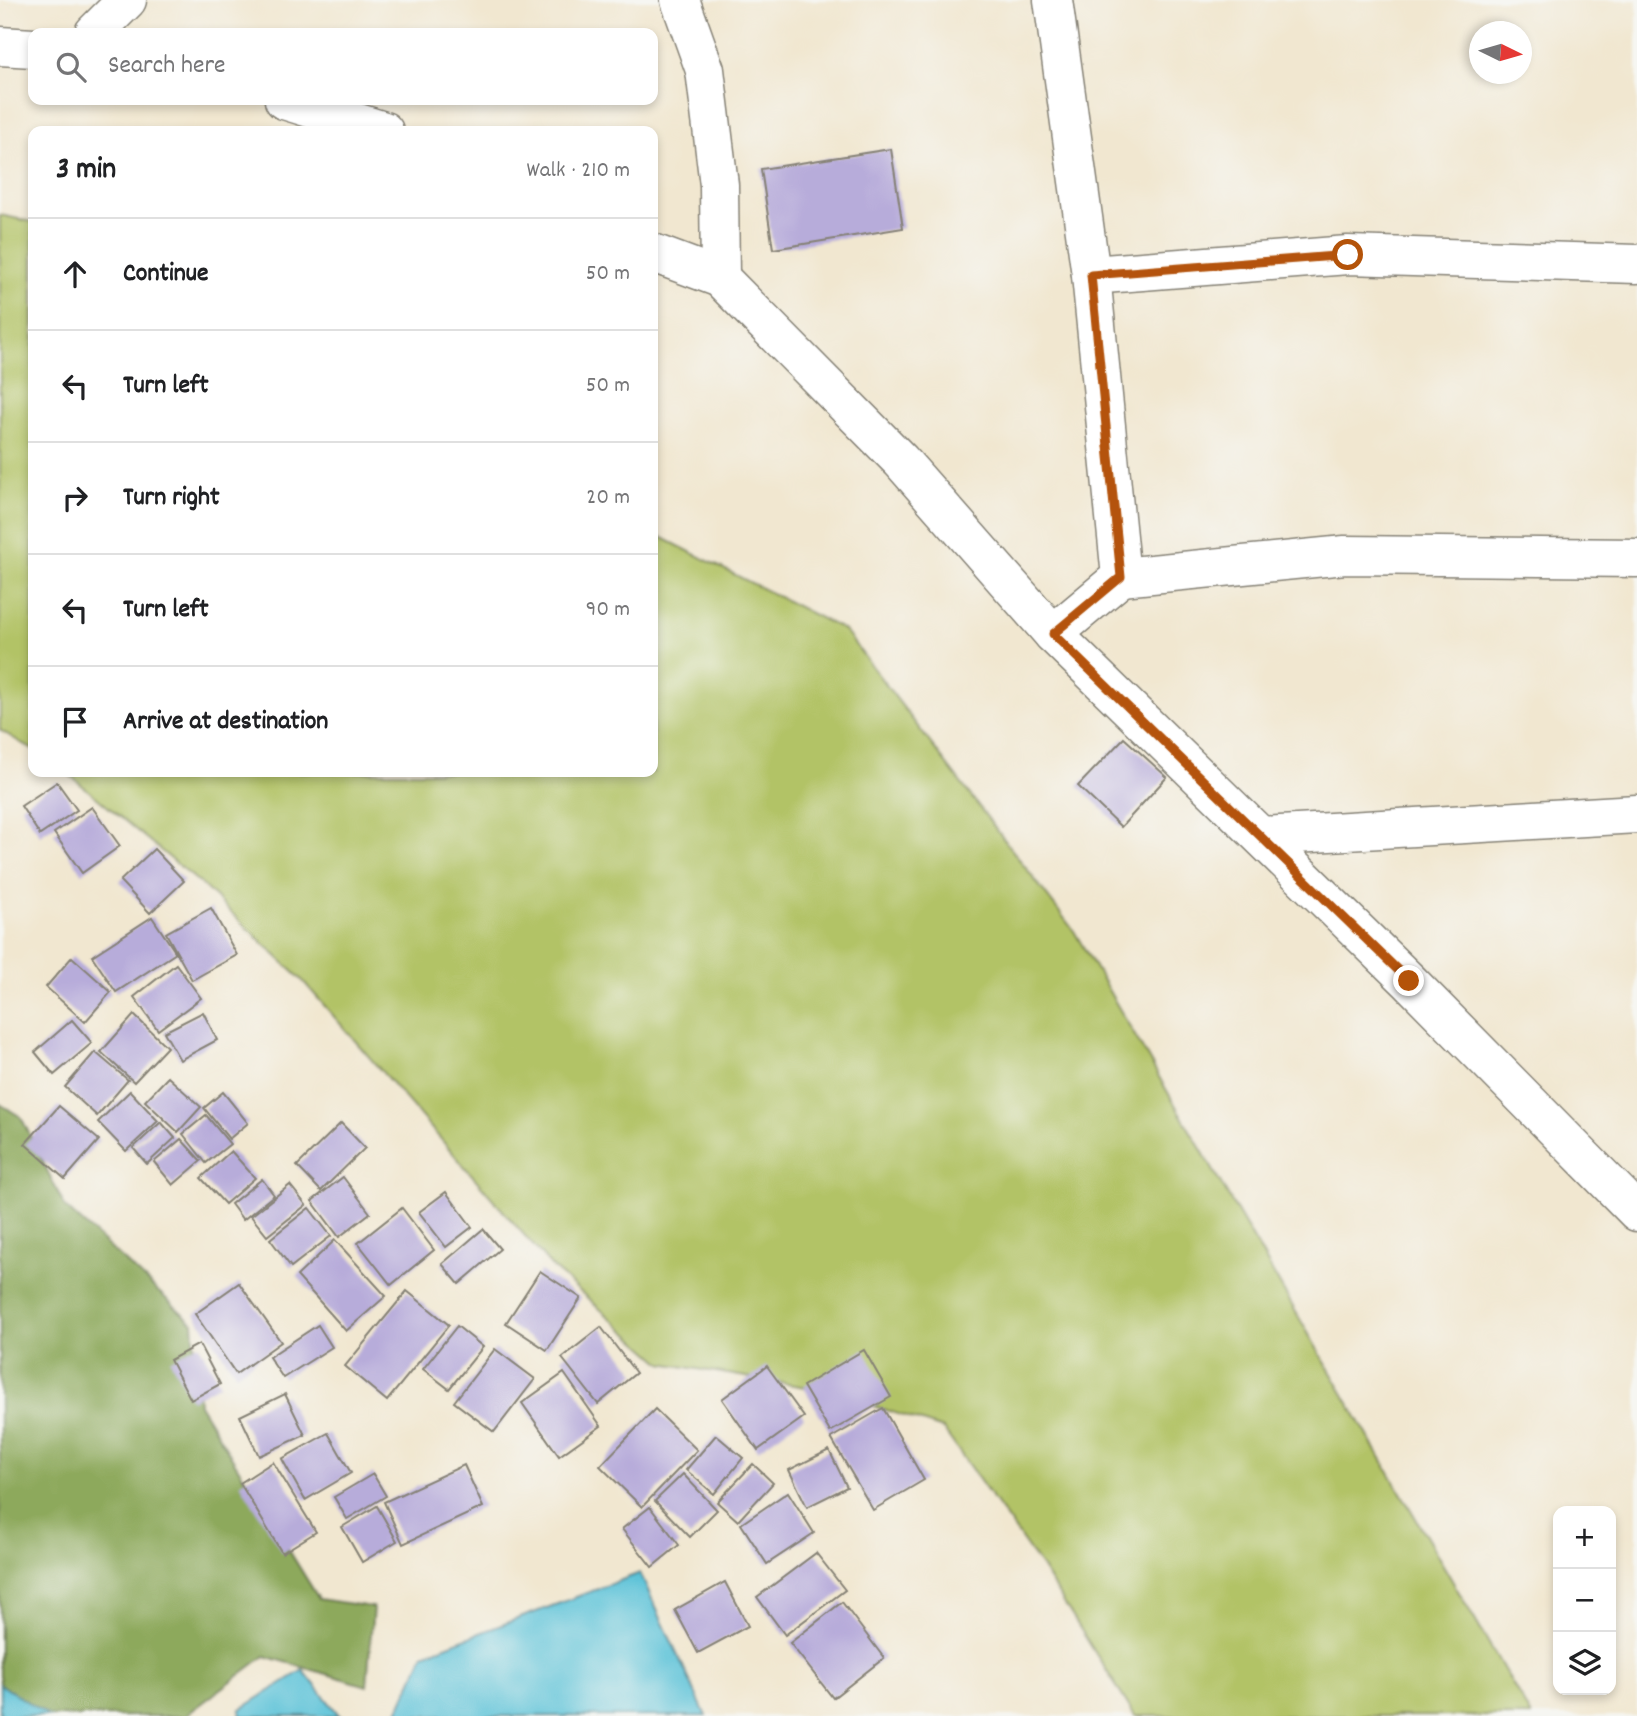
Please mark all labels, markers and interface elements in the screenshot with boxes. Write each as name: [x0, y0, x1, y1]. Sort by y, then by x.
north arrow: [1469, 21, 1532, 84]
search box: [28, 28, 658, 105]
icon: search: [52, 48, 90, 86]
text: Search here: [108, 48, 226, 85]
text: 3 min: [56, 150, 116, 193]
text: Walk · 210 m: [527, 155, 630, 188]
route start: [1332, 239, 1363, 270]
icon: ahead: [56, 255, 94, 293]
text: Continue: [123, 256, 208, 293]
text: 50 m: [586, 258, 630, 291]
icon: left: [56, 367, 94, 405]
text: Turn left: [123, 368, 209, 405]
text: 50 m: [586, 370, 630, 403]
icon: right: [56, 479, 94, 517]
text: Turn right: [123, 480, 220, 517]
text: 20 m: [586, 482, 630, 515]
icon: left: [56, 591, 94, 629]
text: Turn left: [123, 592, 209, 629]
text: 90 m: [586, 594, 630, 627]
icon: arrive: [56, 703, 94, 741]
text: Arrive at destination: [123, 704, 328, 741]
route end: [1393, 965, 1424, 996]
map controls: [1553, 1506, 1616, 1695]
button: +: [1553, 1506, 1616, 1569]
button: −: [1553, 1569, 1616, 1632]
button: layers: [1553, 1632, 1616, 1695]

